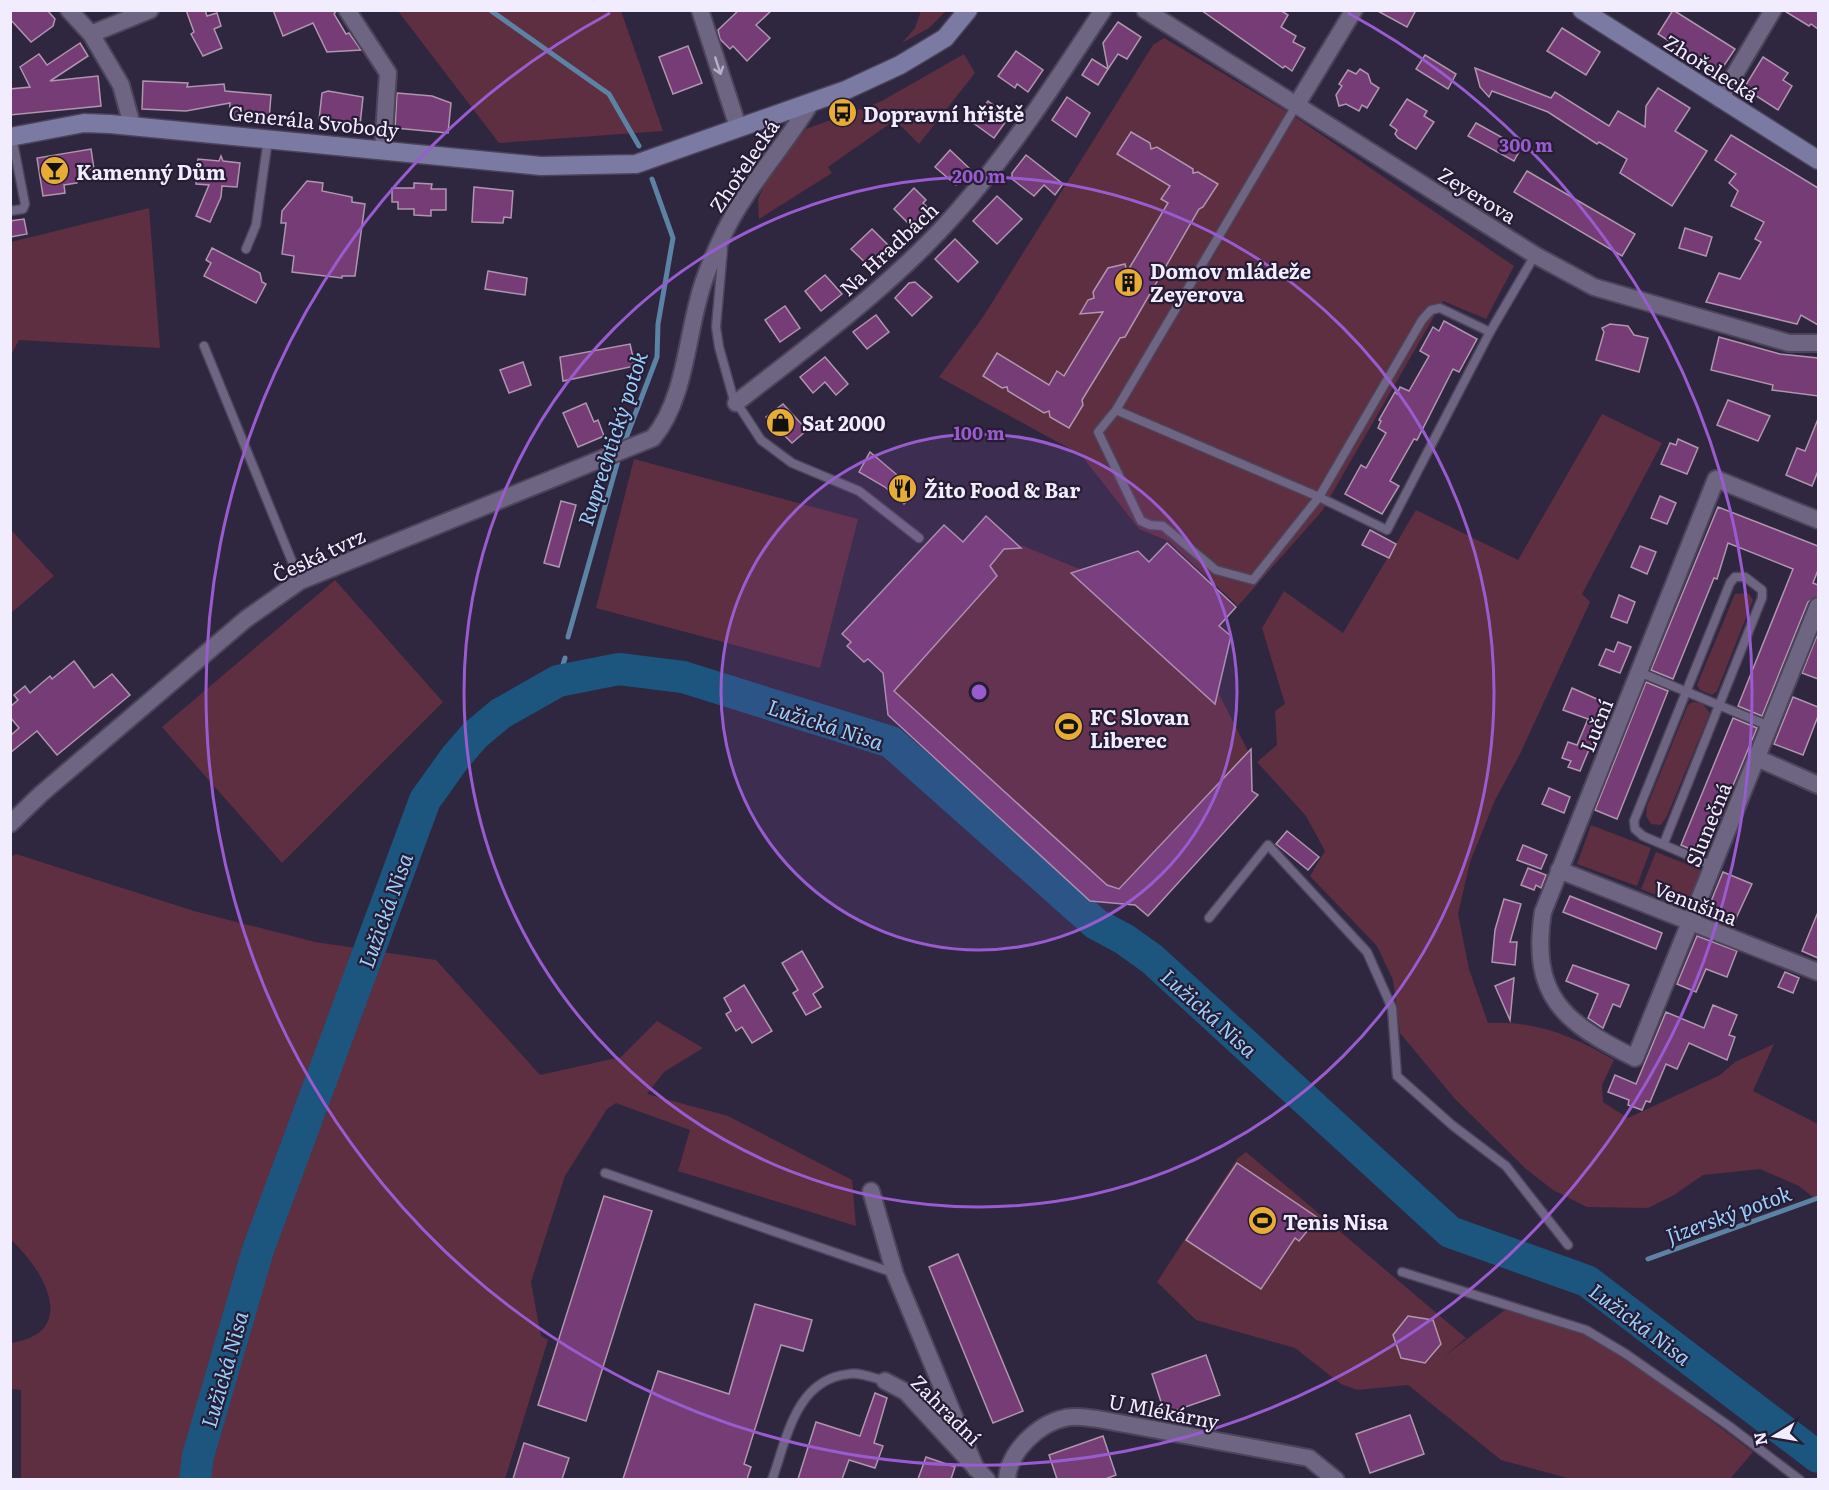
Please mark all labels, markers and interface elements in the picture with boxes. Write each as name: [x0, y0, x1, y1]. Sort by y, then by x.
street label: Zhořelecká: [1659, 26, 1765, 108]
one-way arrow: [714, 56, 725, 75]
street label: Generála Svobody: [227, 96, 401, 144]
bus stop icon: Dopravní hřiště: [826, 97, 858, 129]
place label: Dopravní hřiště: [863, 98, 1024, 128]
street label: Zhořelecká: [701, 112, 785, 218]
text: 300 m: [1499, 131, 1553, 158]
bar icon: Kamenný Dům: [39, 155, 71, 187]
place label: Kamenný Dům: [76, 156, 226, 186]
street label: Zeyerova: [1433, 158, 1523, 230]
text: 200 m: [952, 162, 1006, 189]
street label: Na Hradbách: [832, 194, 944, 302]
place label: Domov mládeže Zeyerova: [1150, 255, 1311, 308]
building icon: Domov mládeže Zeyerova: [1113, 266, 1145, 298]
water label: Ruprechtický potok: [568, 346, 654, 529]
shop icon: Sat 2000: [765, 406, 797, 438]
place label: Sat 2000: [802, 407, 886, 437]
text: 100 m: [953, 419, 1005, 446]
restaurant icon: Žito Food & Bar: [887, 473, 919, 505]
place label: Žito Food & Bar: [924, 474, 1080, 504]
street label: Česká tvrz: [267, 519, 369, 589]
centre of rings: [969, 682, 989, 702]
water label: Lužická Nisa: [764, 690, 888, 756]
street label: Luční: [1571, 694, 1619, 756]
place label: FC Slovan Liberec: [1090, 701, 1190, 754]
sports icon: FC Slovan Liberec: [1053, 711, 1085, 743]
street label: Slunečná: [1677, 777, 1738, 871]
water label: Lužická Nisa: [349, 848, 419, 972]
street label: Venušina: [1649, 872, 1743, 932]
water label: Lužická Nisa: [1155, 960, 1265, 1064]
water label: Jizerský potok: [1661, 1176, 1796, 1250]
sports icon: Tenis Nisa: [1246, 1205, 1278, 1237]
place label: Tenis Nisa: [1283, 1206, 1389, 1236]
water label: Lužická Nisa: [1584, 1275, 1698, 1371]
water label: Lužická Nisa: [192, 1307, 254, 1431]
street label: Zahradní: [905, 1367, 989, 1451]
street label: U Mlékárny: [1106, 1385, 1222, 1436]
north arrow: [1745, 1406, 1805, 1466]
text: N: [1746, 1430, 1772, 1448]

